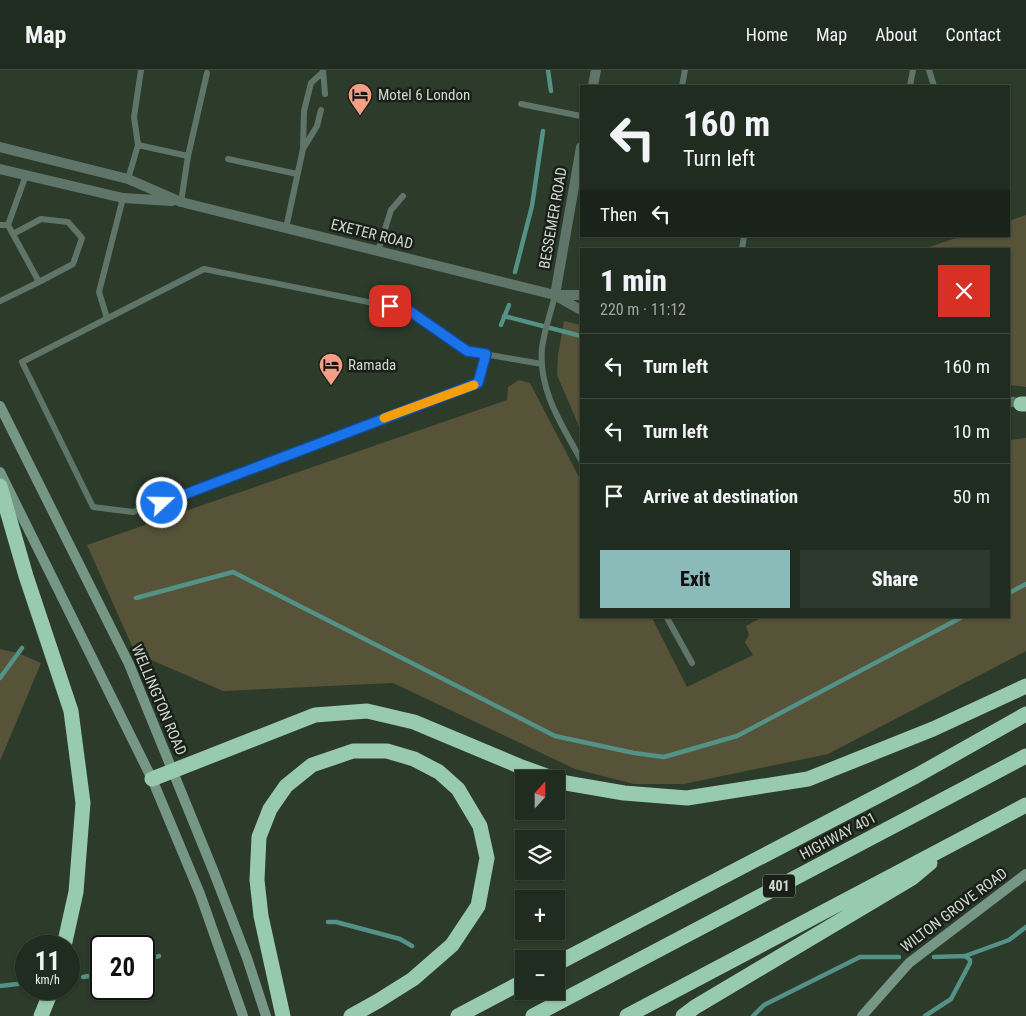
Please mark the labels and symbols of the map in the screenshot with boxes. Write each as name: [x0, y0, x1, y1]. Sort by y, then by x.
hotel icon: Motel 6 London: [347, 82, 373, 116]
place label: Motel 6 London: [378, 86, 470, 104]
street label: BESSEMER ROAD: [535, 166, 571, 270]
street label: EXETER ROAD: [329, 215, 415, 253]
pin: [369, 285, 411, 327]
hotel icon: Ramada: [318, 352, 344, 386]
place label: Ramada: [348, 356, 396, 374]
position arrow: [135, 476, 187, 528]
street label: WELLINGTON ROAD: [128, 642, 190, 758]
north arrow: [515, 770, 565, 820]
street label: HIGHWAY 401: [797, 808, 879, 864]
street label: WILTON GROVE ROAD: [897, 864, 1011, 956]
road number: 401: [763, 874, 795, 898]
speed limit sign: 20: [90, 935, 155, 1000]

